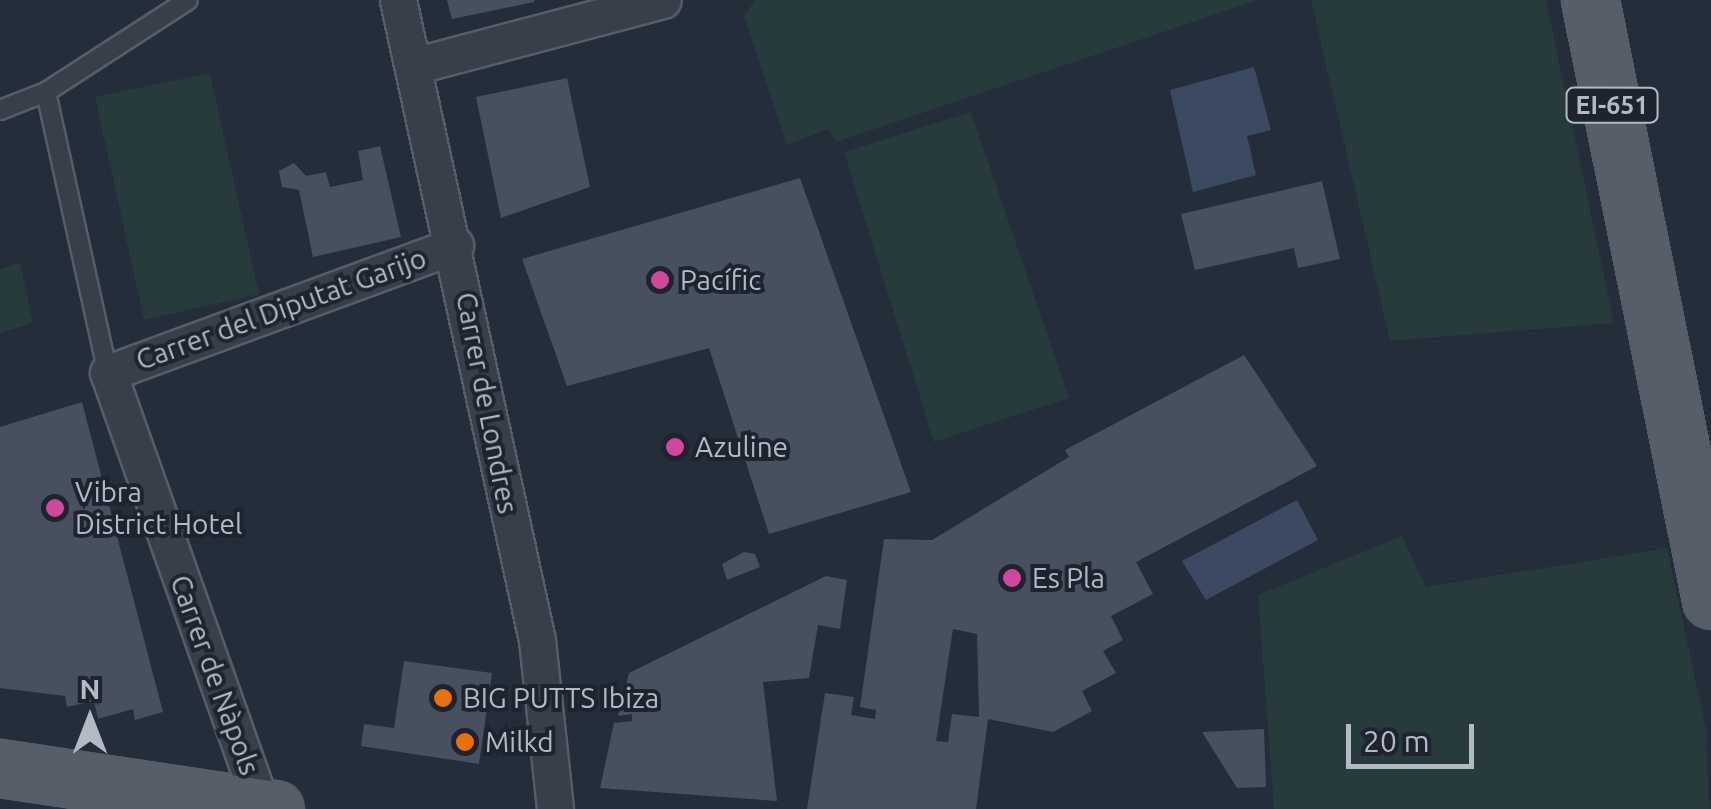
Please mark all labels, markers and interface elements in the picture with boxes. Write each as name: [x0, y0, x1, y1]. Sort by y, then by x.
road number: EI-651: [1564, 85, 1660, 125]
street label: Carrer del Diputat Garijo: [131, 241, 431, 377]
place label: Pacífic: [680, 263, 761, 297]
marker: Pacífic: [649, 269, 671, 291]
street label: Carrer de Londres: [449, 290, 525, 516]
place label: Azuline: [695, 430, 788, 464]
marker: Azuline: [664, 436, 686, 458]
place label: Vibra District Hotel: [75, 475, 242, 541]
marker: Vibra District Hotel: [44, 497, 66, 519]
place label: Es Pla: [1032, 561, 1105, 595]
marker: Es Pla: [1001, 567, 1023, 589]
street label: Carrer de Nàpols: [163, 571, 267, 779]
north arrow: [40, 669, 140, 769]
text: N: [80, 673, 100, 704]
place label: BIG PUTTS Ibiza: [463, 681, 659, 715]
marker: BIG PUTTS Ibiza: [432, 687, 454, 709]
scale bar: [1351, 704, 1478, 766]
text: 20 m: [1363, 724, 1430, 758]
place label: Milkd: [485, 725, 554, 759]
marker: Milkd: [454, 731, 476, 753]

